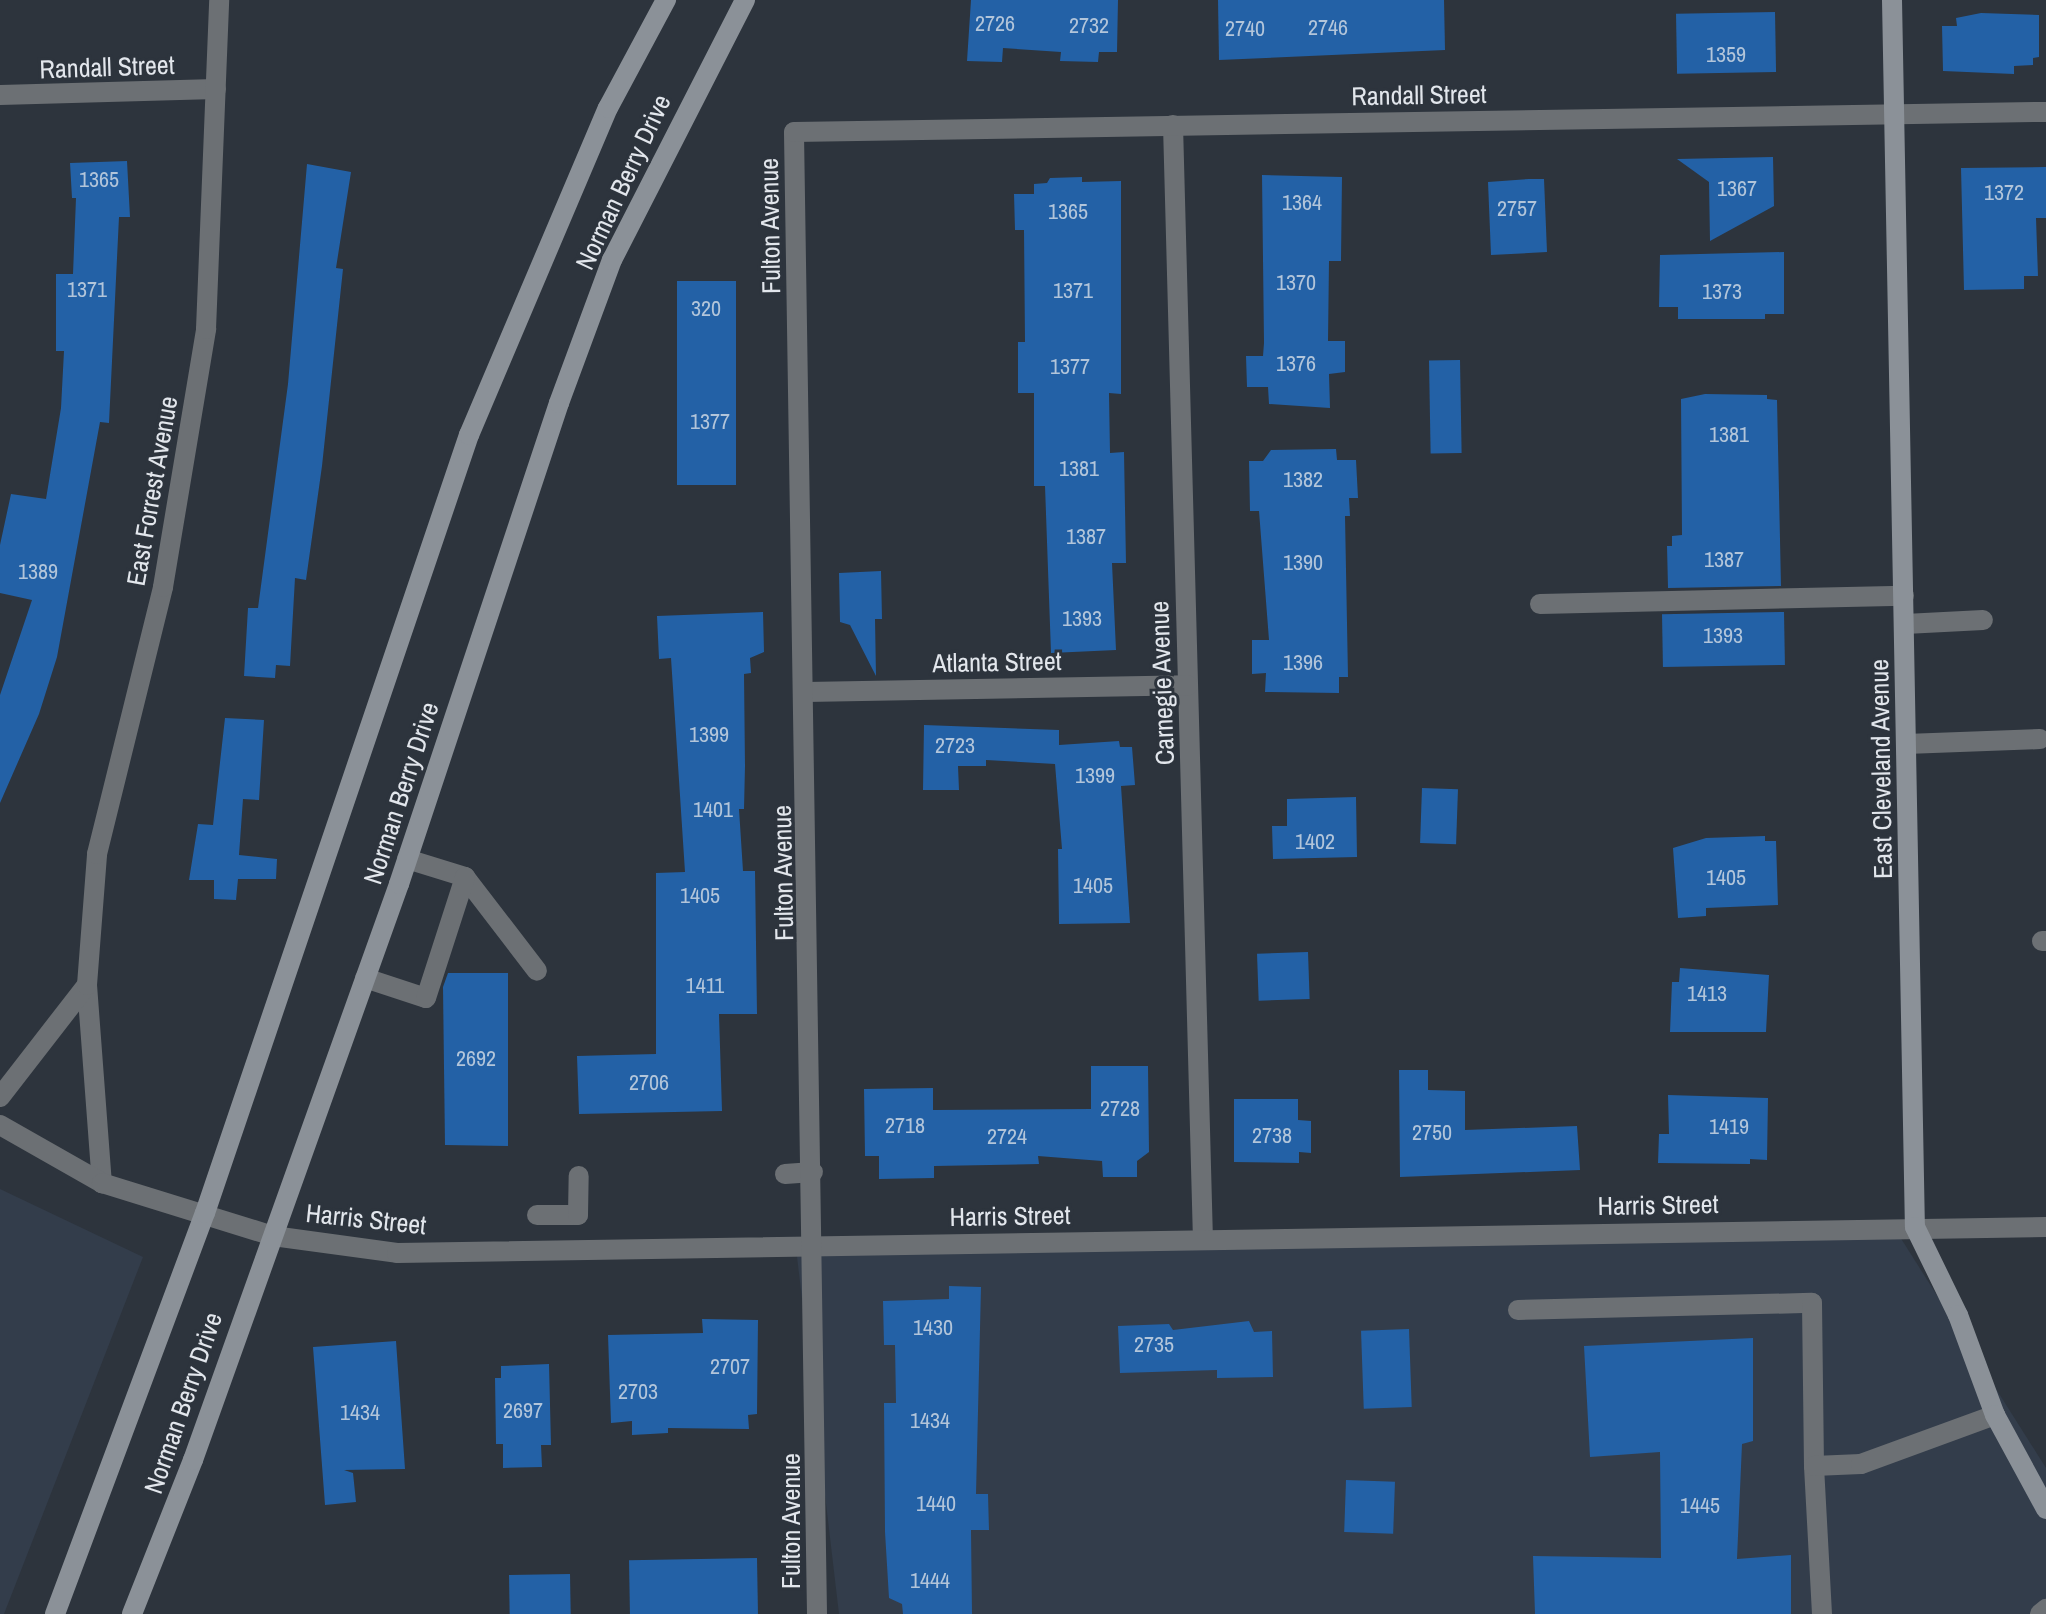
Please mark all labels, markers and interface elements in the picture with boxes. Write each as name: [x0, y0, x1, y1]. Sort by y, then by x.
house number: 2726: [975, 11, 1015, 37]
house number: 2732: [1069, 13, 1109, 39]
house number: 2746: [1308, 15, 1348, 41]
house number: 2740: [1225, 16, 1265, 42]
house number: 1359: [1706, 42, 1746, 68]
street label: Randall Street: [39, 49, 175, 85]
street label: Randall Street: [1351, 78, 1487, 112]
street label: Norman Berry Drive: [569, 90, 677, 274]
street label: Fulton Avenue: [753, 157, 787, 295]
house number: 1365: [79, 167, 119, 193]
house number: 1367: [1717, 176, 1757, 202]
house number: 1372: [1984, 180, 2024, 206]
house number: 1364: [1282, 190, 1322, 216]
house number: 2757: [1497, 196, 1537, 222]
house number: 1365: [1048, 199, 1088, 225]
house number: 1370: [1276, 270, 1316, 296]
house number: 1371: [67, 277, 107, 303]
house number: 1371: [1053, 278, 1093, 304]
house number: 1373: [1702, 279, 1742, 305]
house number: 320: [691, 296, 721, 322]
house number: 1376: [1276, 351, 1316, 377]
house number: 1377: [1050, 354, 1090, 380]
street label: East Forrest Avenue: [120, 393, 184, 589]
house number: 1377: [690, 409, 730, 435]
house number: 1381: [1709, 422, 1749, 448]
house number: 1381: [1059, 456, 1099, 482]
house number: 1382: [1283, 467, 1323, 493]
house number: 1387: [1066, 524, 1106, 550]
house number: 1387: [1704, 547, 1744, 573]
house number: 1390: [1283, 550, 1323, 576]
house number: 1389: [18, 559, 58, 585]
street label: Carnegie Avenue: [1144, 600, 1180, 766]
house number: 1393: [1062, 606, 1102, 632]
house number: 1393: [1703, 623, 1743, 649]
street label: Atlanta Street: [932, 645, 1062, 679]
house number: 1396: [1283, 650, 1323, 676]
street label: East Cleveland Avenue: [1863, 658, 1899, 880]
street label: Norman Berry Drive: [357, 698, 445, 888]
house number: 1399: [689, 722, 729, 748]
house number: 2723: [935, 733, 975, 759]
house number: 1399: [1075, 763, 1115, 789]
house number: 1401: [693, 797, 733, 823]
street label: Fulton Avenue: [766, 804, 800, 942]
house number: 1402: [1295, 829, 1335, 855]
house number: 1405: [1706, 865, 1746, 891]
house number: 1405: [1073, 873, 1113, 899]
house number: 1405: [680, 883, 720, 909]
house number: 1411: [686, 973, 724, 999]
house number: 1413: [1687, 981, 1727, 1007]
house number: 2692: [456, 1046, 496, 1072]
house number: 2706: [629, 1070, 669, 1096]
house number: 2728: [1100, 1096, 1140, 1122]
house number: 2718: [885, 1113, 925, 1139]
house number: 1419: [1709, 1114, 1749, 1140]
house number: 2750: [1412, 1120, 1452, 1146]
house number: 2738: [1252, 1123, 1292, 1149]
house number: 2724: [987, 1124, 1027, 1150]
street label: Harris Street: [1597, 1188, 1719, 1222]
street label: Harris Street: [304, 1197, 428, 1241]
street label: Harris Street: [949, 1199, 1071, 1233]
street label: Norman Berry Drive: [137, 1308, 229, 1498]
house number: 1430: [913, 1315, 953, 1341]
house number: 2735: [1134, 1332, 1174, 1358]
house number: 2707: [710, 1354, 750, 1380]
house number: 2703: [618, 1379, 658, 1405]
house number: 2697: [503, 1398, 543, 1424]
house number: 1434: [340, 1400, 380, 1426]
house number: 1434: [910, 1408, 950, 1434]
street label: Fulton Avenue: [775, 1452, 807, 1590]
house number: 1440: [916, 1491, 956, 1517]
house number: 1445: [1680, 1493, 1720, 1519]
house number: 1444: [910, 1568, 950, 1594]

